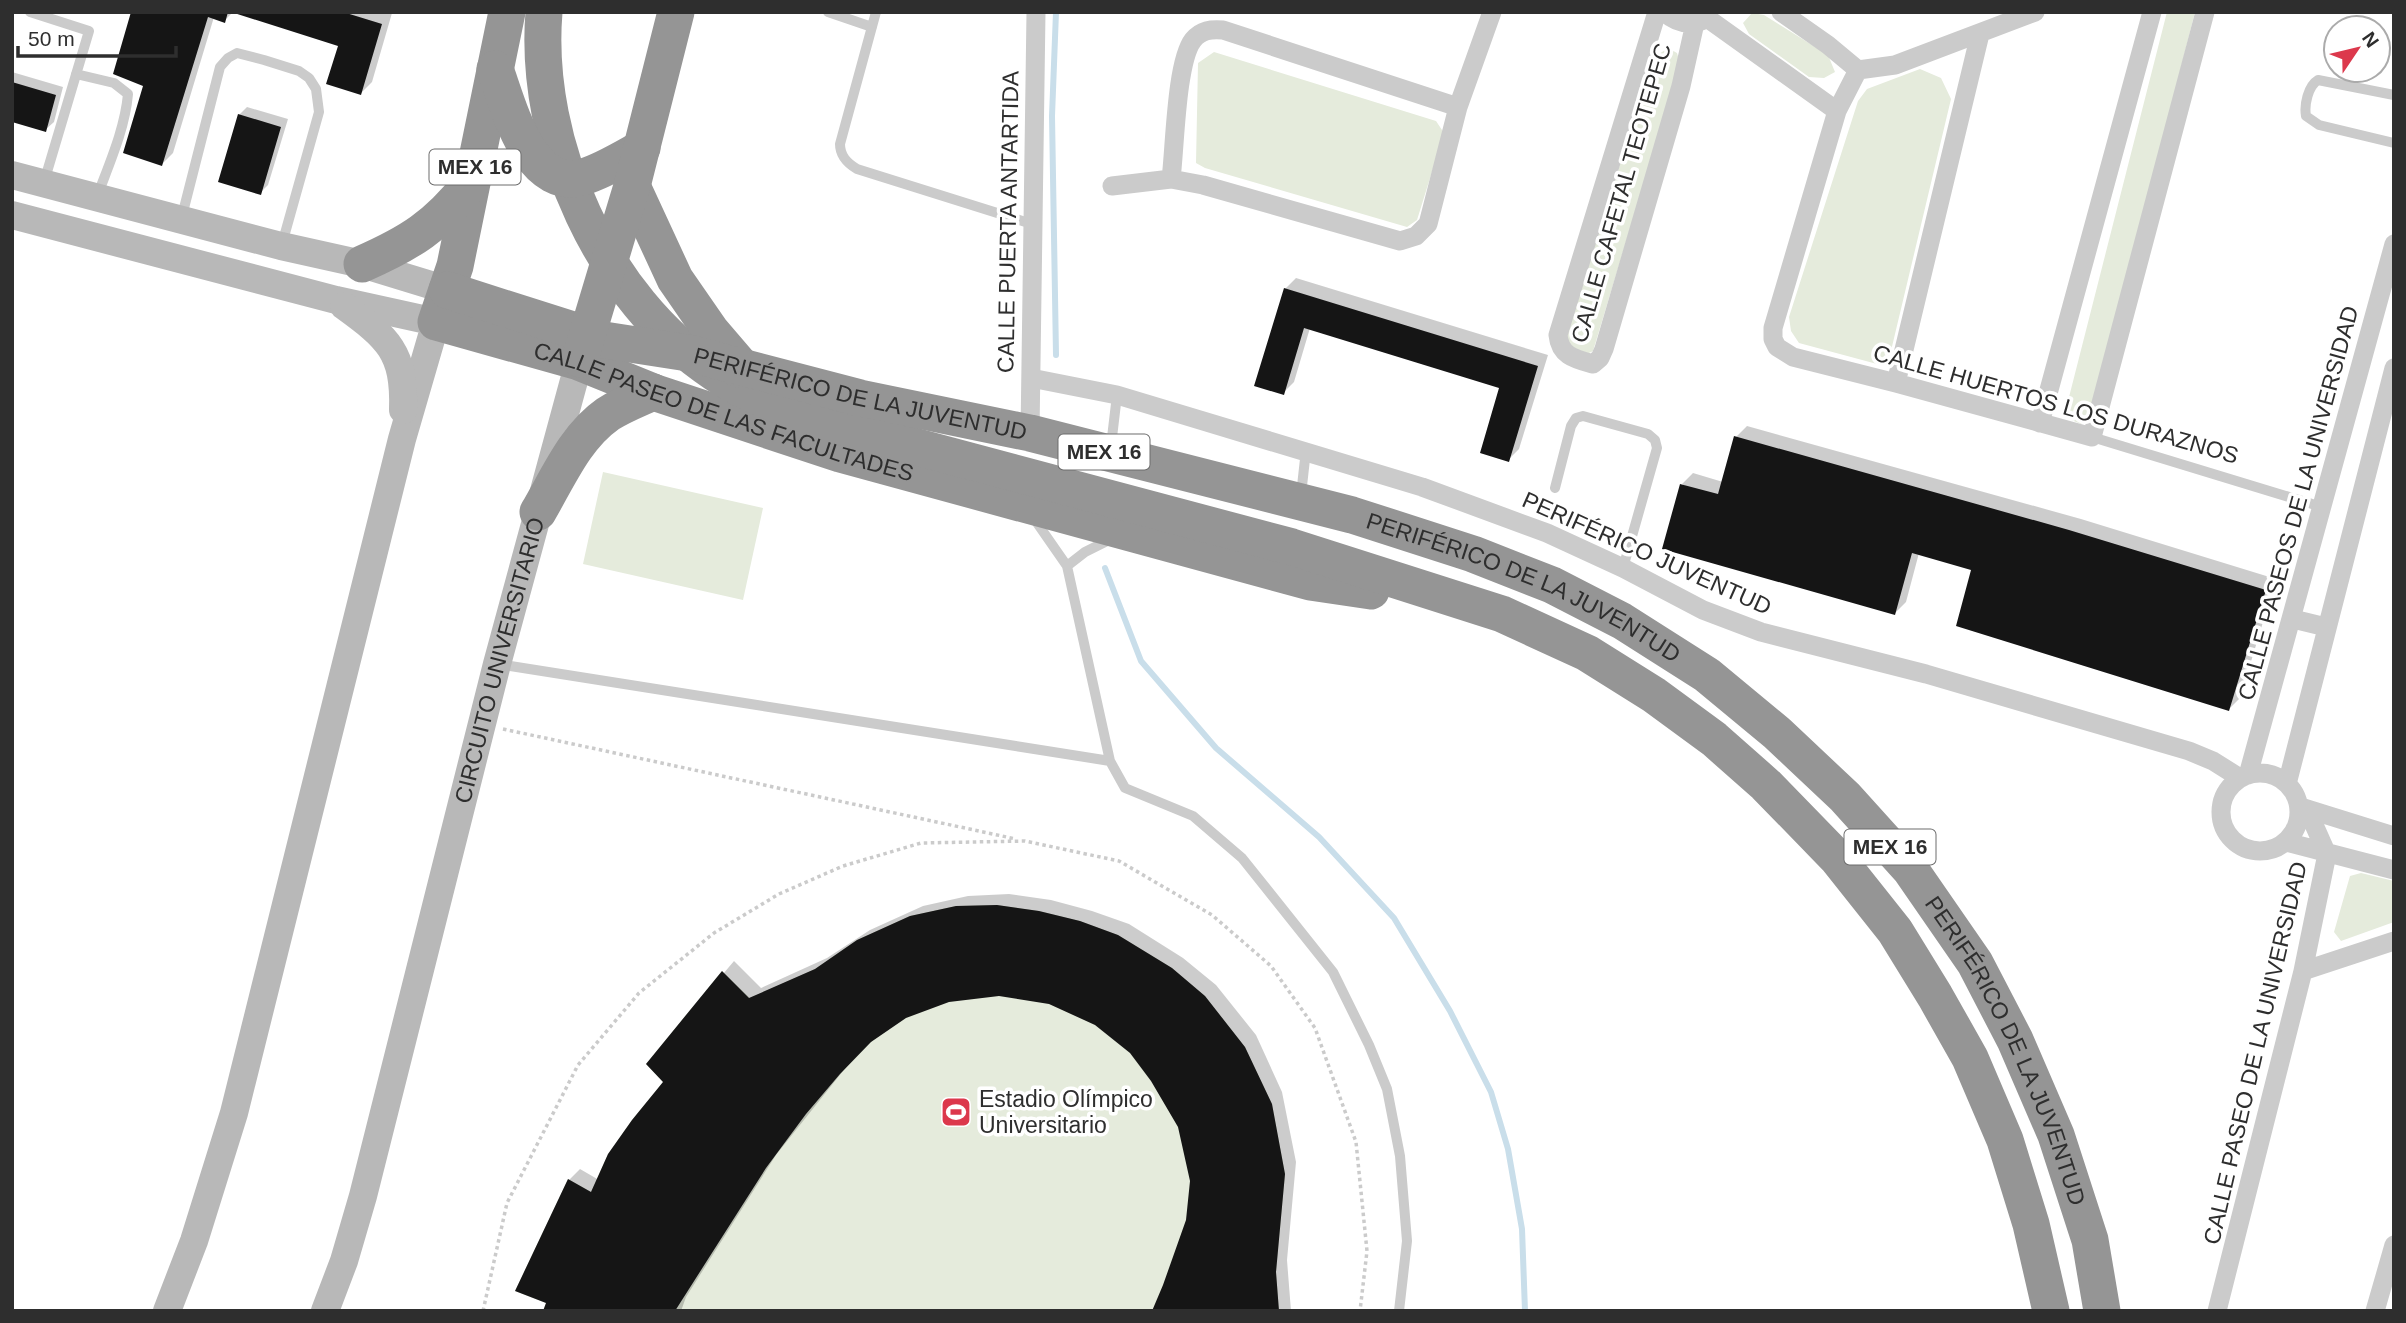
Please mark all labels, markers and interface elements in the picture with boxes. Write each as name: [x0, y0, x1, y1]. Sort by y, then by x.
scale bar: [18, 14, 175, 58]
north arrow: [2322, 14, 2392, 84]
text: 50 m: [28, 27, 75, 50]
text: N: [2358, 28, 2383, 51]
street label: CALLE CAFETAL TEOTEPEC: [1566, 40, 1676, 346]
street label: CALLE PUERTA ANTARTIDA: [992, 70, 1024, 373]
road number: MEX 16: [430, 150, 520, 184]
street label: CALLE PASEOS DE LA UNIVERSIDAD: [2233, 303, 2363, 703]
street label: CALLE PASEO DE LAS FACULTADES: [531, 337, 916, 486]
street label: CALLE HUERTOS LOS DURAZNOS: [1870, 339, 2242, 469]
street label: PERIFÉRICO DE LA JUVENTUD: [691, 342, 1029, 445]
road number: MEX 16: [1058, 434, 1150, 470]
street label: PERIFÉRICO JUVENTUD: [1519, 486, 1775, 620]
street label: PERIFÉRICO DE LA JUVENTUD: [1363, 508, 1685, 668]
street label: CIRCUITO UNIVERSITARIO: [449, 514, 549, 806]
road number: MEX 16: [1844, 830, 1936, 864]
street label: CALLE PASEO DE LA UNIVERSIDAD: [2198, 859, 2312, 1247]
street label: PERIFÉRICO DE LA JUVENTUD: [1920, 891, 2091, 1209]
place label: Estadio Olímpico Universitario: [979, 1086, 1153, 1138]
sports icon: Estadio Olímpico Universitario: [939, 1095, 973, 1129]

